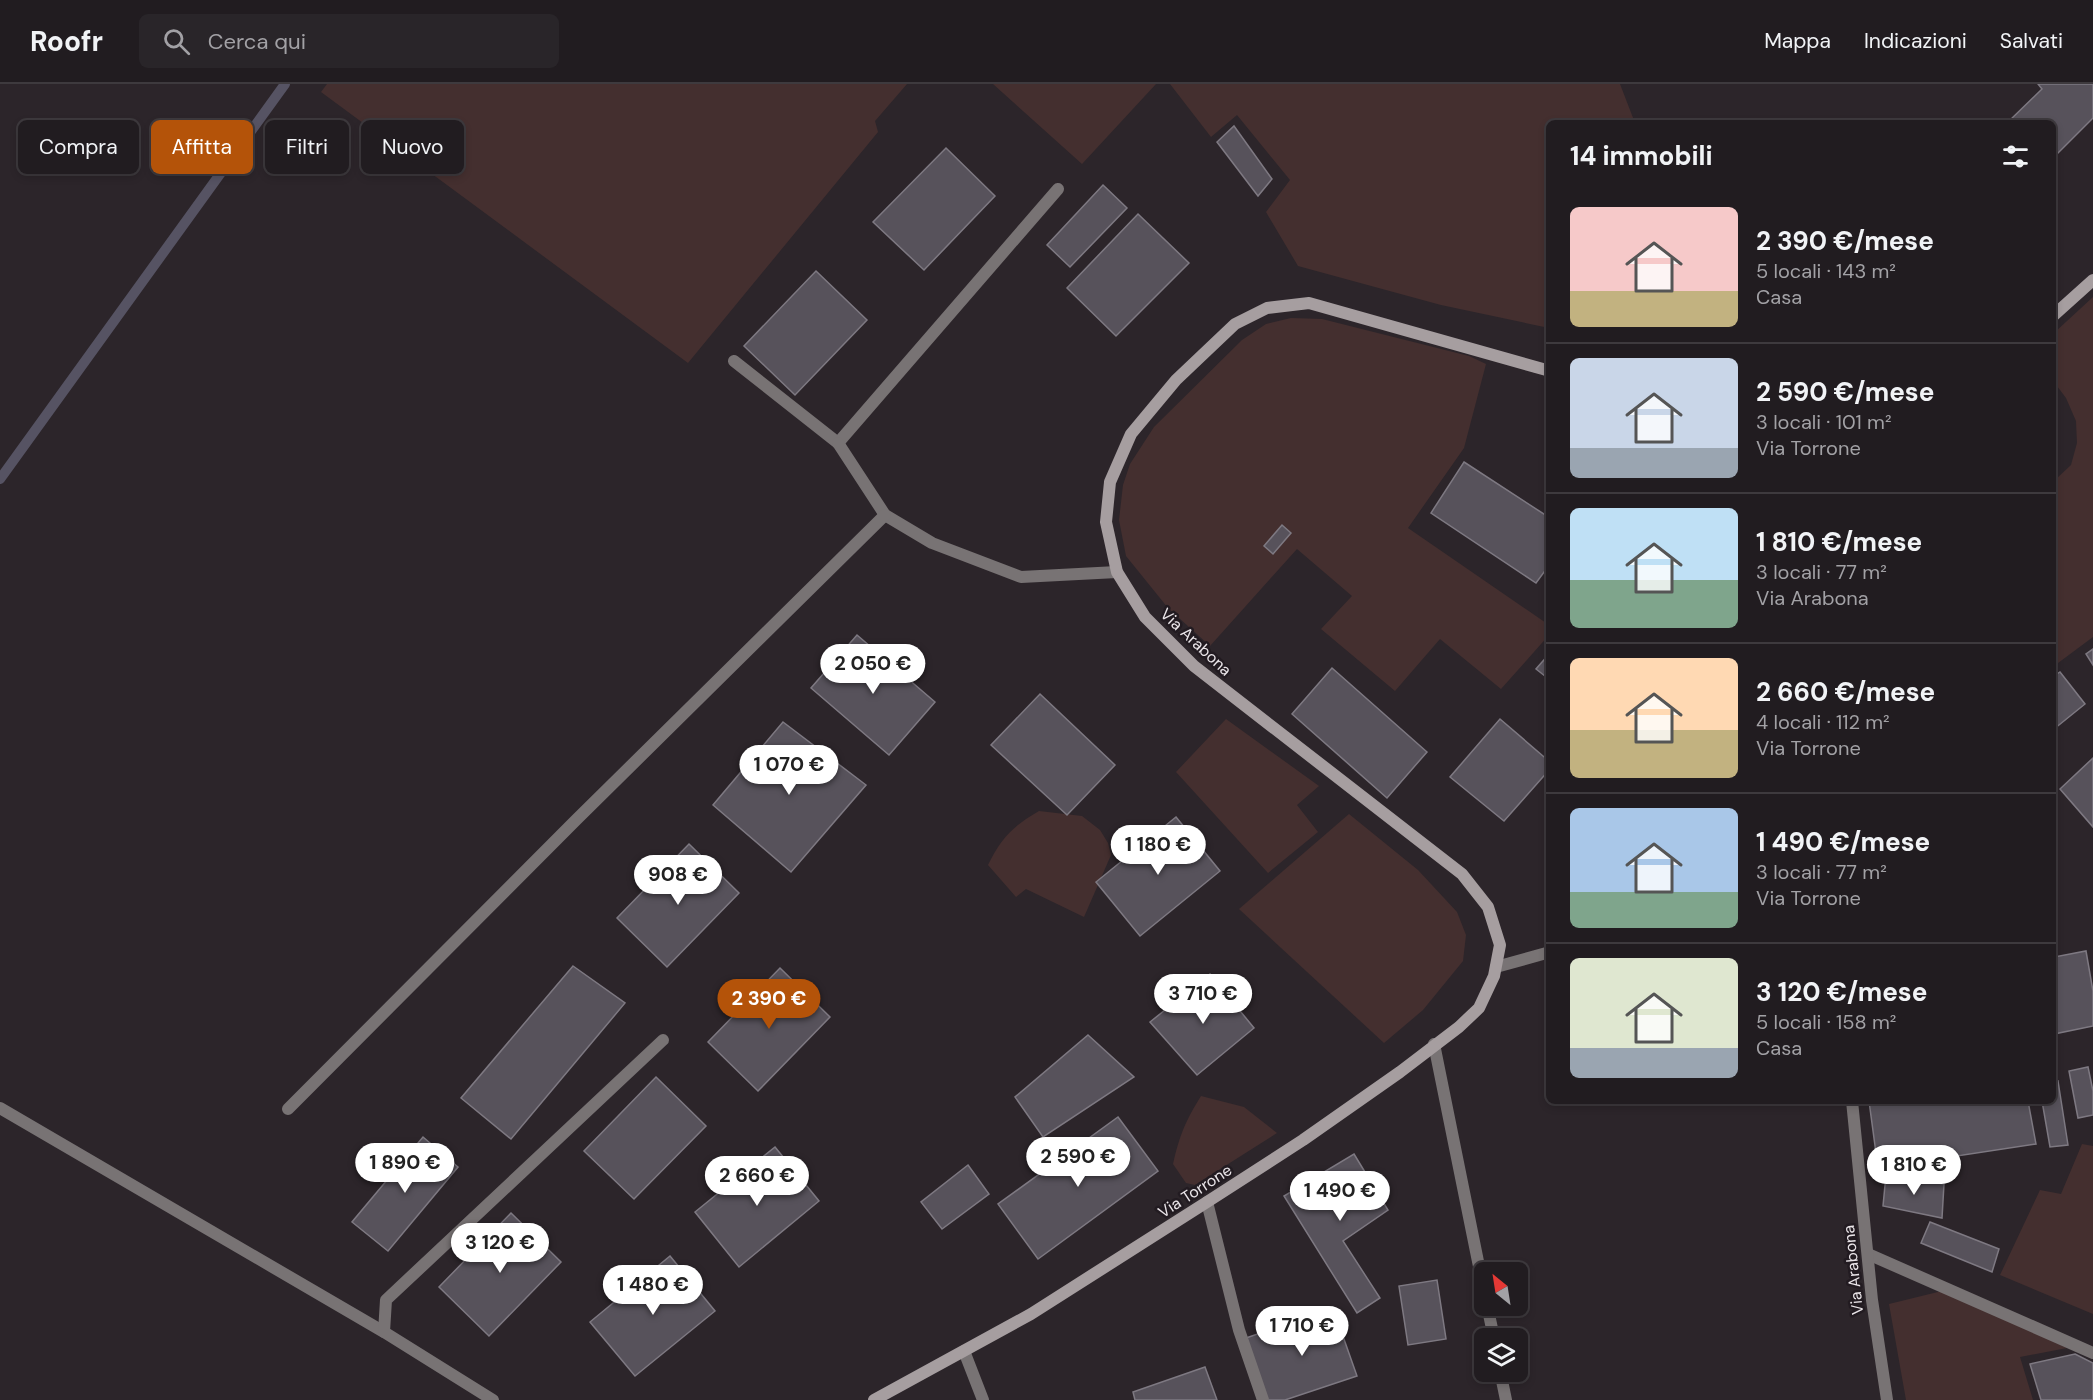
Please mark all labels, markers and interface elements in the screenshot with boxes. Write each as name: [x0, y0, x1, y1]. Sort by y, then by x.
search box: [139, 14, 559, 68]
text: Roofr: [30, 23, 103, 60]
icon: search: [160, 25, 193, 58]
text: Cerca qui: [208, 27, 306, 56]
text: Mappa: [1764, 27, 1831, 55]
text: Indicazioni: [1864, 27, 1967, 55]
text: Salvati: [2000, 27, 2063, 55]
chip: Compra: [18, 120, 139, 174]
chip: Affitta: [151, 120, 253, 174]
chip: Filtri: [265, 120, 349, 174]
chip: Nuovo: [361, 120, 464, 174]
text: 14 immobili: [1570, 139, 1713, 173]
icon: filters: [1999, 140, 2032, 173]
text: 2 390 €/mese: [1756, 224, 1934, 258]
icon: home: [1618, 231, 1690, 303]
text: 5 locali · 143 m²: [1756, 258, 1896, 284]
text: Casa: [1756, 284, 1802, 310]
text: 2 590 €/mese: [1756, 375, 1934, 409]
icon: home: [1618, 382, 1690, 454]
text: 3 locali · 101 m²: [1756, 409, 1892, 435]
text: Via Torrone: [1756, 435, 1861, 461]
text: 1 810 €/mese: [1756, 525, 1922, 559]
icon: home: [1618, 532, 1690, 604]
text: 3 locali · 77 m²: [1756, 559, 1887, 585]
text: Via Arabona: [1756, 585, 1869, 611]
street label: Via Arabona: [1156, 604, 1236, 680]
pin: 2 050 €: [818, 644, 928, 695]
text: 2 050 €: [834, 650, 912, 676]
text: 2 660 €/mese: [1756, 675, 1935, 709]
icon: home: [1618, 682, 1690, 754]
text: 4 locali · 112 m²: [1756, 709, 1890, 735]
text: Via Torrone: [1756, 735, 1861, 761]
pin: 1 070 €: [734, 745, 844, 796]
text: 1 070 €: [753, 751, 825, 777]
pin: 1 180 €: [1103, 825, 1213, 876]
text: 1 490 €/mese: [1756, 825, 1930, 859]
text: 1 180 €: [1125, 831, 1191, 857]
icon: home: [1618, 832, 1690, 904]
pin: 908 €: [636, 855, 720, 906]
text: 3 locali · 77 m²: [1756, 859, 1887, 885]
text: 908 €: [648, 861, 708, 887]
text: Via Torrone: [1756, 885, 1861, 911]
pin: 3 710 €: [1148, 974, 1258, 1025]
text: 3 120 €/mese: [1756, 975, 1927, 1009]
pin: 2 390 €: [714, 979, 824, 1030]
text: 3 710 €: [1168, 980, 1238, 1006]
icon: home: [1618, 982, 1690, 1054]
text: 2 390 €: [731, 985, 807, 1011]
text: 5 locali · 158 m²: [1756, 1009, 1896, 1035]
text: Casa: [1756, 1035, 1802, 1061]
pin: 2 590 €: [1023, 1137, 1133, 1188]
pin: 1 890 €: [350, 1143, 460, 1194]
text: 2 590 €: [1040, 1143, 1116, 1169]
pin: 1 810 €: [1859, 1145, 1969, 1196]
text: 1 890 €: [369, 1149, 441, 1175]
text: 1 810 €: [1881, 1151, 1947, 1177]
pin: 2 660 €: [702, 1156, 812, 1207]
street label: Via Torrone: [1154, 1159, 1236, 1223]
text: 2 660 €: [719, 1162, 795, 1188]
pin: 1 490 €: [1285, 1171, 1395, 1222]
text: 1 490 €: [1304, 1177, 1376, 1203]
pin: 3 120 €: [445, 1223, 555, 1274]
street label: Via Arabona: [1838, 1224, 1868, 1316]
text: 3 120 €: [465, 1229, 535, 1255]
north arrow: [1474, 1262, 1528, 1316]
map controls: [1474, 1262, 1528, 1382]
pin: 1 480 €: [598, 1265, 708, 1316]
text: 1 480 €: [617, 1271, 689, 1297]
pin: 1 710 €: [1247, 1306, 1357, 1357]
text: 1 710 €: [1270, 1312, 1334, 1338]
button: layers: [1474, 1328, 1528, 1382]

